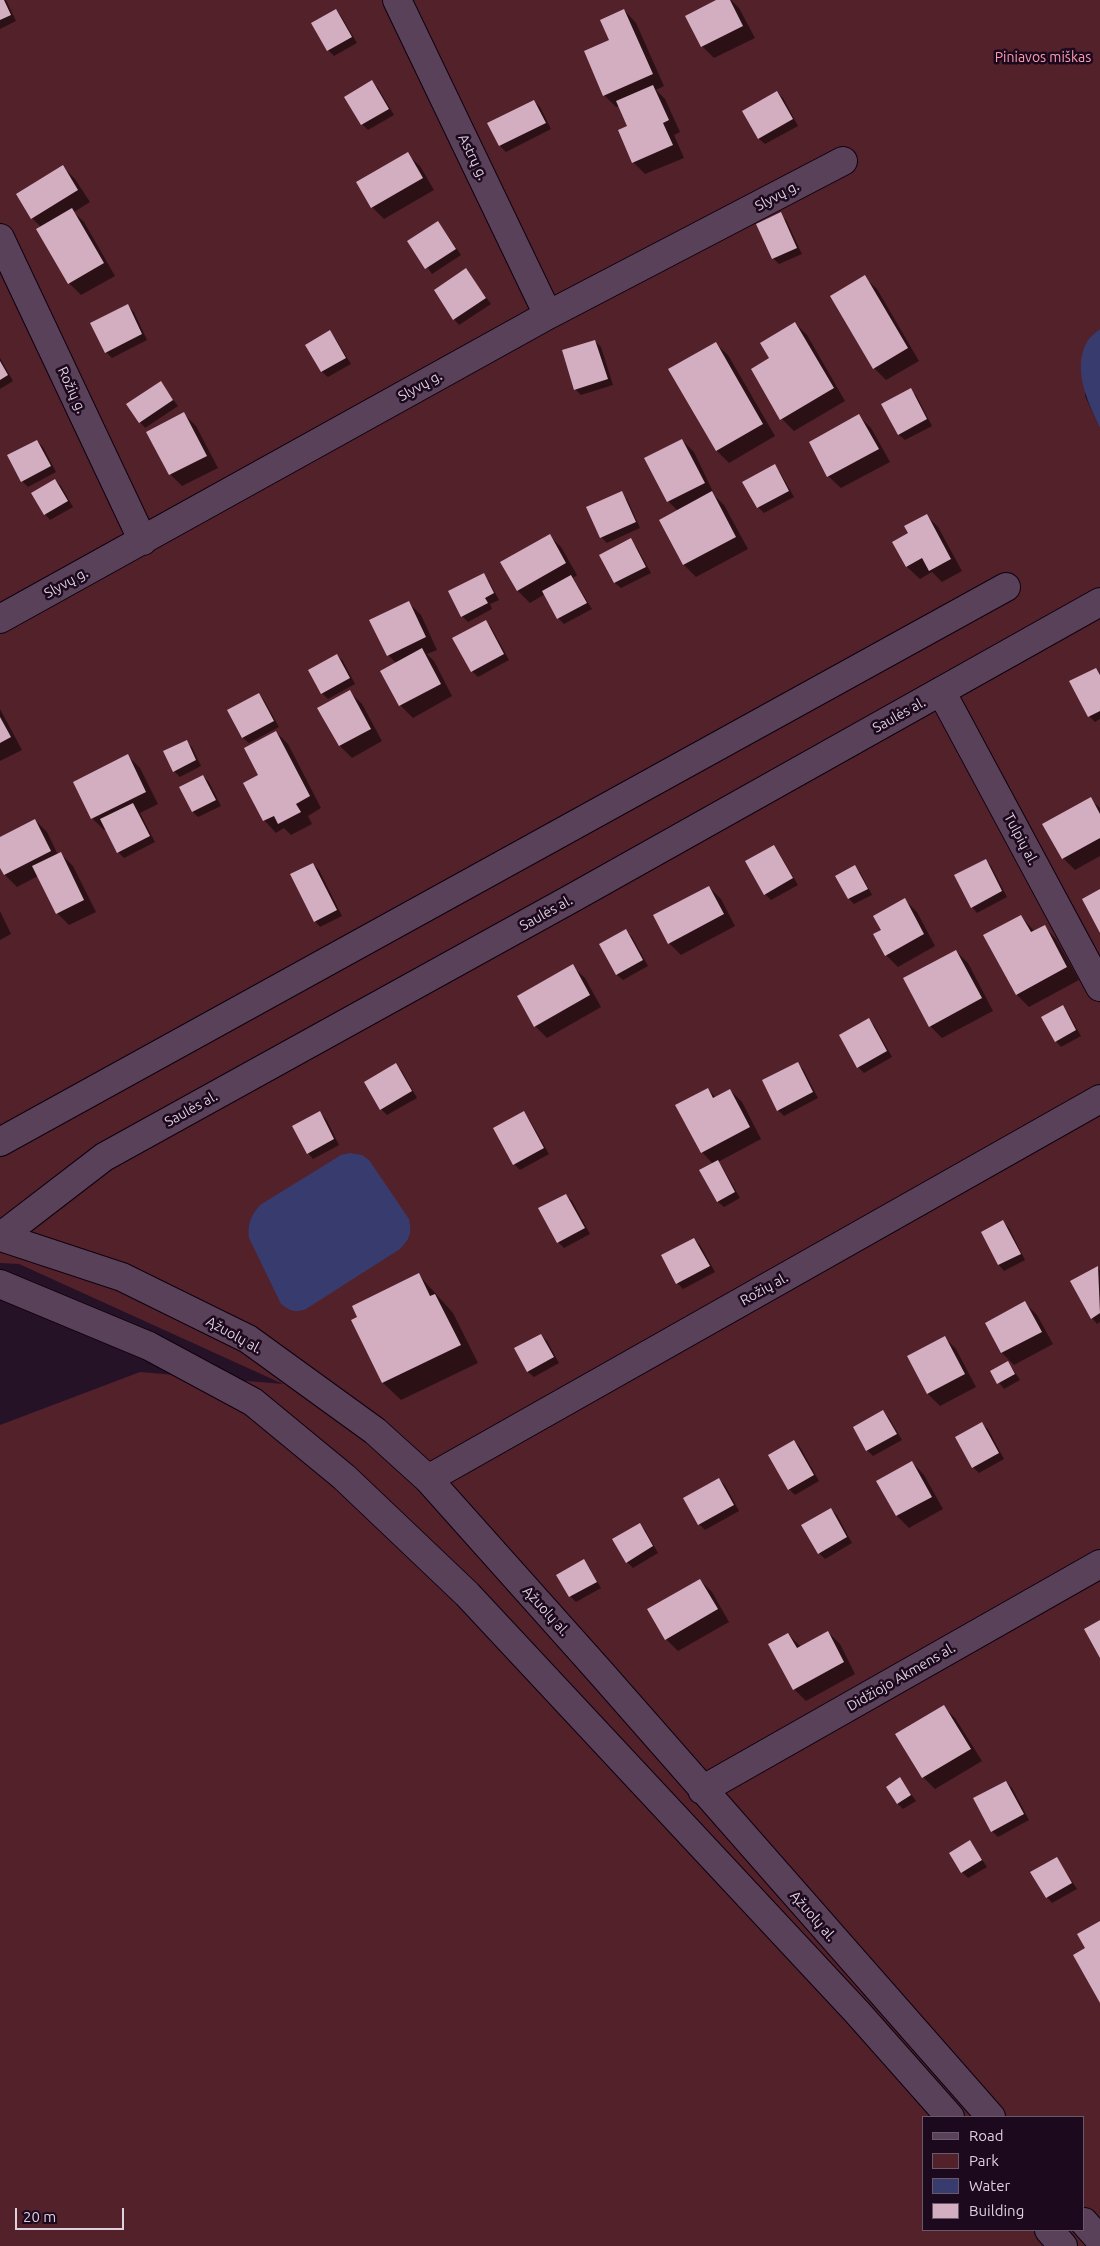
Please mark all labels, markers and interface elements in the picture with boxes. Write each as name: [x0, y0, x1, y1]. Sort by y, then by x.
park label: Piniavos miškas: [995, 49, 1091, 65]
street label: Astrų g.: [455, 131, 491, 183]
street label: Slyvų g.: [752, 177, 802, 215]
street label: Rožių g.: [54, 364, 90, 416]
street label: Slyvų g.: [395, 367, 445, 405]
street label: Slyvų g.: [41, 564, 91, 602]
street label: Saulės al.: [870, 694, 928, 736]
street label: Tulpių al.: [1000, 810, 1042, 868]
street label: Saulės al.: [517, 892, 575, 934]
street label: Saulės al.: [162, 1088, 220, 1130]
street label: Rožių al.: [737, 1269, 791, 1309]
street label: Ąžuolų al.: [203, 1313, 265, 1357]
street label: Ąžuolų al.: [519, 1583, 573, 1639]
street label: Didžiojo Akmens al.: [844, 1639, 958, 1715]
street label: Ąžuolų al.: [787, 1887, 839, 1945]
legend: [922, 2116, 1085, 2231]
text: Road: [969, 2127, 1004, 2144]
text: Park: [969, 2152, 999, 2169]
text: Water: [969, 2177, 1010, 2194]
scale bar: [18, 2198, 126, 2230]
text: Building: [969, 2202, 1024, 2219]
text: 20 m: [23, 2208, 56, 2225]

